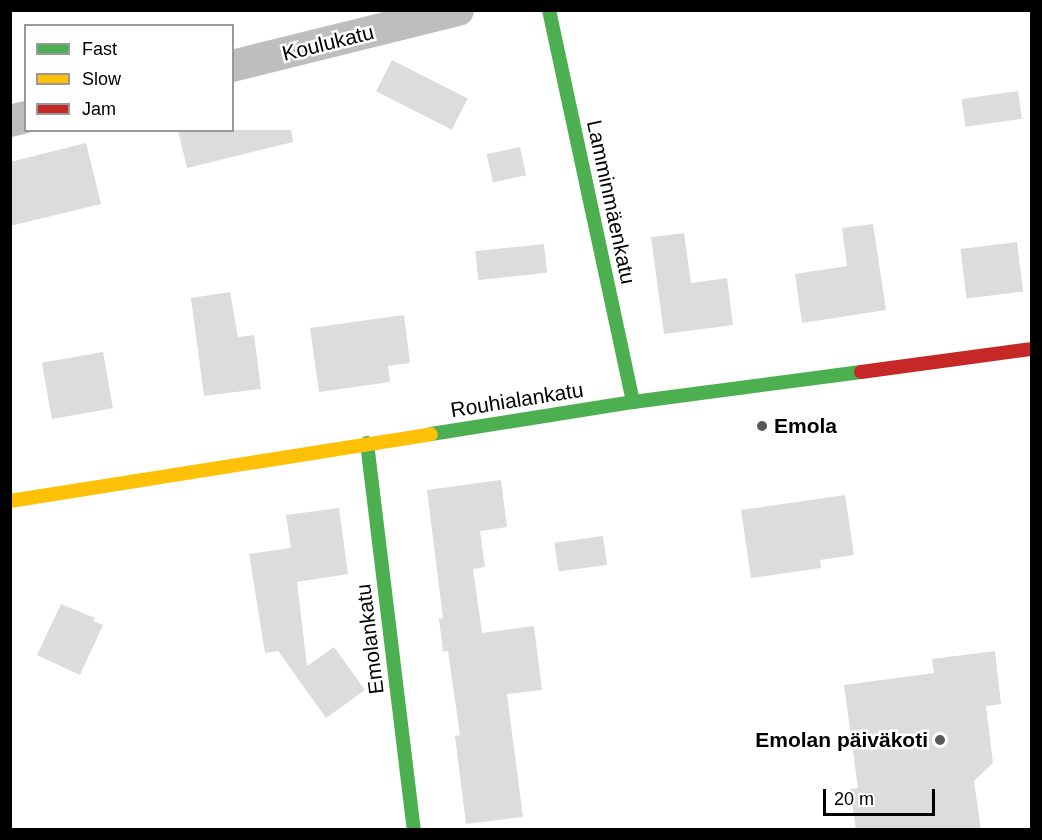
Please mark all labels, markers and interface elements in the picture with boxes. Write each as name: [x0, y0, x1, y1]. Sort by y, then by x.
street label: Koulukatu: [280, 19, 376, 67]
legend: [24, 24, 234, 132]
text: Fast: [82, 39, 117, 59]
text: Slow: [82, 69, 121, 89]
text: Jam: [82, 99, 116, 119]
street label: Lamminmäenkatu: [581, 118, 641, 286]
street label: Rouhialankatu: [449, 377, 585, 423]
place label: Emola: [774, 413, 837, 439]
marker: Emola: [755, 419, 769, 433]
street label: Emolankatu: [351, 582, 389, 696]
place label: Emolan päiväkoti: [755, 727, 928, 753]
marker: Emolan päiväkoti: [933, 733, 947, 747]
scale bar: [826, 777, 938, 815]
text: 20 m: [834, 789, 874, 809]

